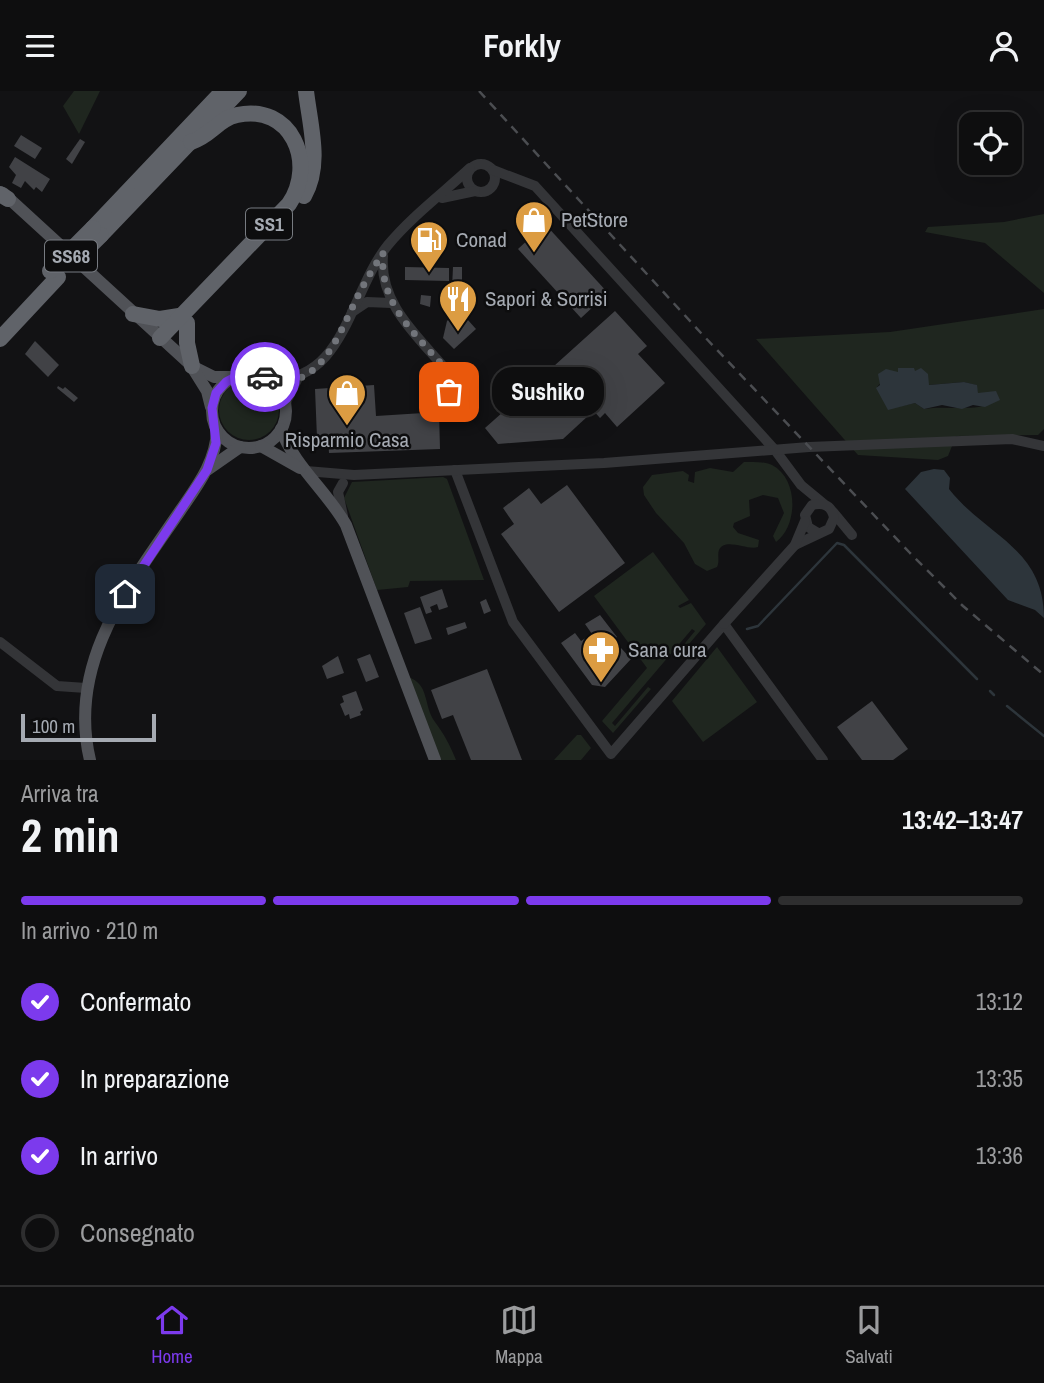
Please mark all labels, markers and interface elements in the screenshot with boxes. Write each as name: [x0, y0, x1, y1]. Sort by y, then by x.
text: Forkly: [483, 24, 561, 67]
icon: menu: [21, 27, 59, 65]
icon: person: [985, 27, 1023, 65]
map controls: [959, 112, 1022, 175]
button: locate: [959, 112, 1022, 175]
shop icon: PetStore: [513, 199, 555, 254]
place label: PetStore: [561, 205, 628, 234]
road number: SS1: [246, 209, 292, 239]
fuel station icon: Conad: [408, 219, 450, 274]
place label: Conad: [456, 225, 507, 254]
road number: SS68: [45, 241, 97, 272]
restaurant icon: Sapori & Sorrisi: [437, 278, 479, 333]
place label: Sapori & Sorrisi: [485, 284, 608, 313]
courier: [230, 342, 300, 412]
icon: car: [246, 358, 284, 396]
pin: [419, 362, 479, 422]
callout: Sushiko: [491, 367, 603, 417]
shop icon: Risparmio Casa: [326, 372, 368, 427]
icon: bag: [430, 373, 468, 411]
text: Sushiko: [511, 376, 585, 407]
place label: Risparmio Casa: [285, 425, 410, 454]
pin: [95, 564, 155, 624]
icon: home: [106, 575, 144, 613]
pharmacy icon: Sana cura: [580, 629, 622, 684]
place label: Sana cura: [628, 635, 707, 664]
scale bar: [21, 711, 156, 743]
text: 100 m: [32, 713, 75, 739]
text: Arriva tra: [21, 778, 99, 809]
text: 13:42–13:47: [902, 802, 1023, 837]
text: 2 min: [21, 804, 120, 866]
text: In arrivo · 210 m: [21, 915, 158, 946]
icon: check: [21, 983, 59, 1021]
text: Confermato: [80, 984, 191, 1019]
text: 13:12: [976, 986, 1023, 1017]
icon: check: [21, 1060, 59, 1098]
text: In preparazione: [80, 1061, 229, 1096]
text: 13:35: [976, 1063, 1023, 1094]
icon: check: [21, 1137, 59, 1175]
text: In arrivo: [80, 1138, 158, 1173]
text: 13:36: [976, 1140, 1023, 1171]
text: Consegnato: [80, 1215, 195, 1250]
tab: Home: [151, 1301, 193, 1369]
tab: Mappa: [495, 1301, 543, 1369]
tab: Salvati: [845, 1301, 893, 1369]

